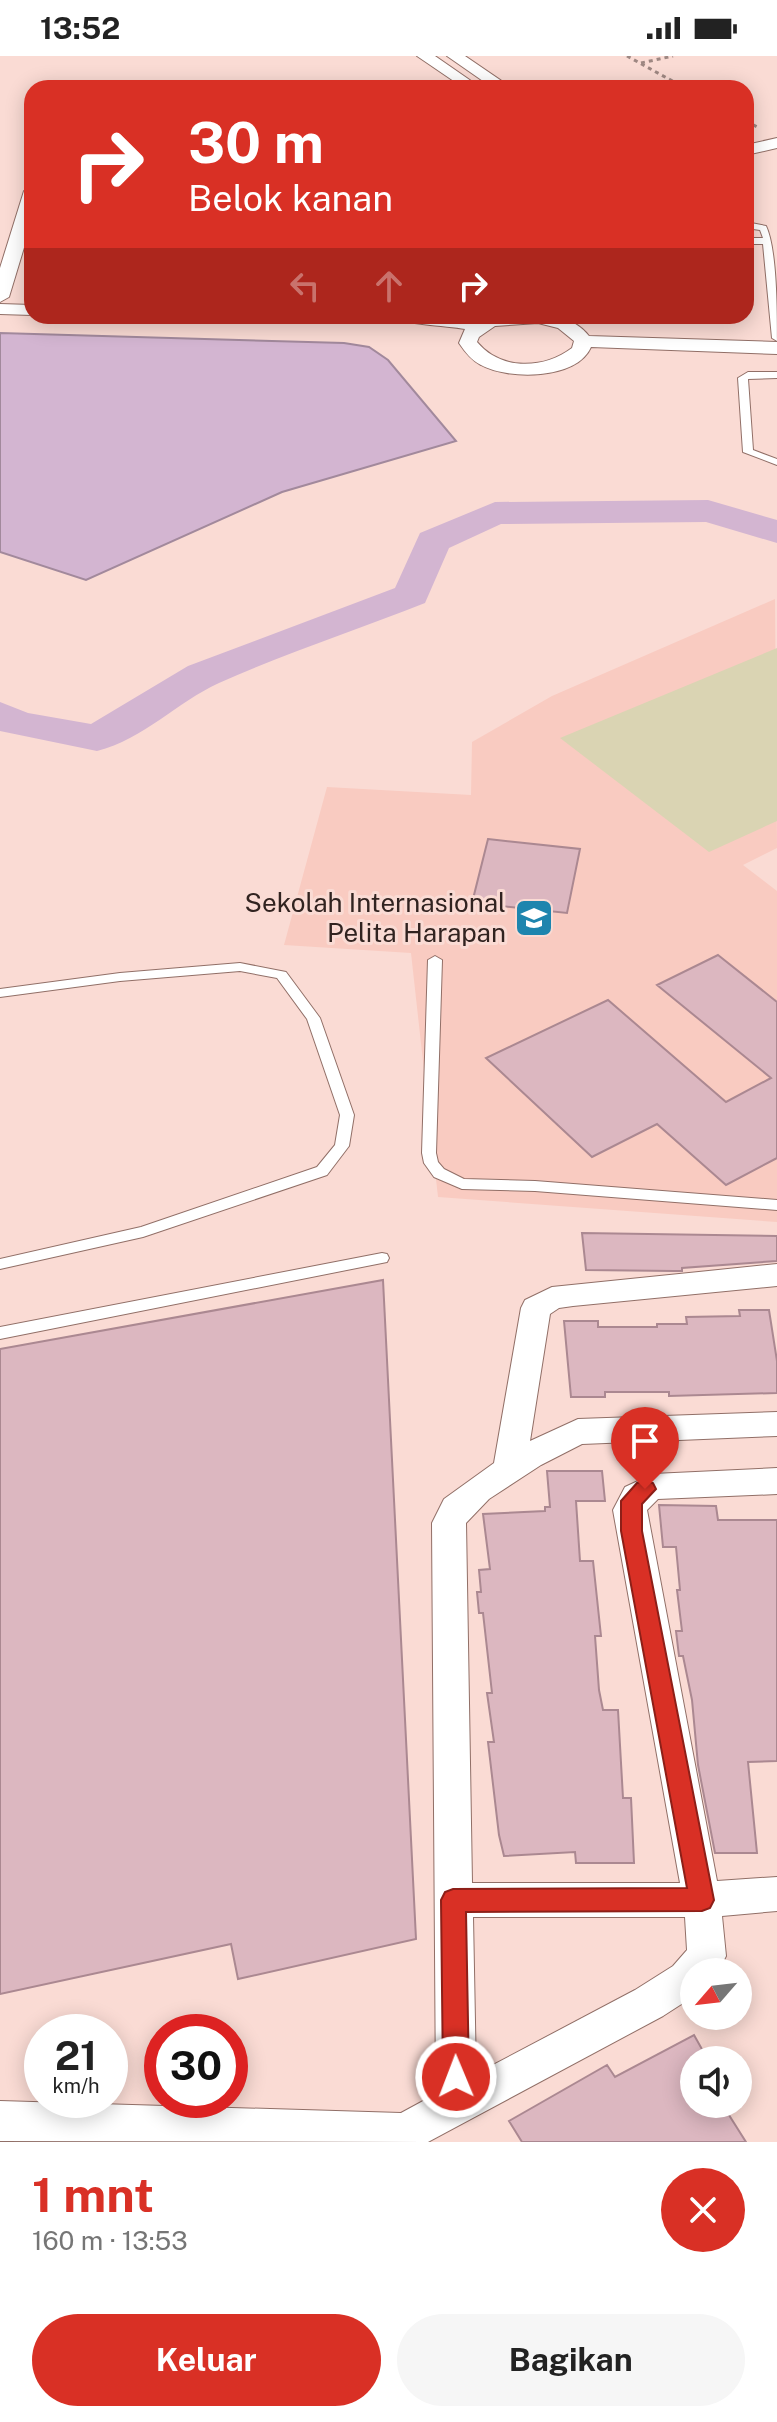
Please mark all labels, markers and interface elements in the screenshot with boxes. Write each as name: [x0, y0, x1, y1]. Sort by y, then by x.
text: 13:52: [40, 10, 120, 46]
text: 30 m: [188, 110, 324, 176]
icon: right: [56, 112, 160, 216]
text: Belok kanan: [188, 177, 393, 219]
icon: left: [283, 264, 327, 308]
icon: ahead: [367, 264, 411, 308]
icon: right: [451, 264, 495, 308]
place label: Sekolah Internasional Pelita Harapan: [245, 887, 506, 948]
school or university icon: Sekolah Internasional Pelita Harapan: [513, 897, 555, 939]
pin: [611, 1407, 679, 1489]
icon: arrive: [623, 1419, 667, 1463]
north arrow: [680, 1958, 752, 2030]
map controls: [680, 1958, 752, 2118]
speed limit sign: 30: [144, 2014, 248, 2118]
text: 21: [55, 2032, 97, 2079]
position arrow: [414, 2035, 498, 2119]
button: sound: [680, 2046, 752, 2118]
text: km/h: [52, 2074, 100, 2098]
text: 1 mnt: [32, 2166, 154, 2223]
button: close: [661, 2168, 745, 2252]
text: 160 m · 13:53: [32, 2225, 188, 2256]
button: Keluar: [32, 2314, 381, 2406]
button: Bagikan: [397, 2314, 745, 2406]

